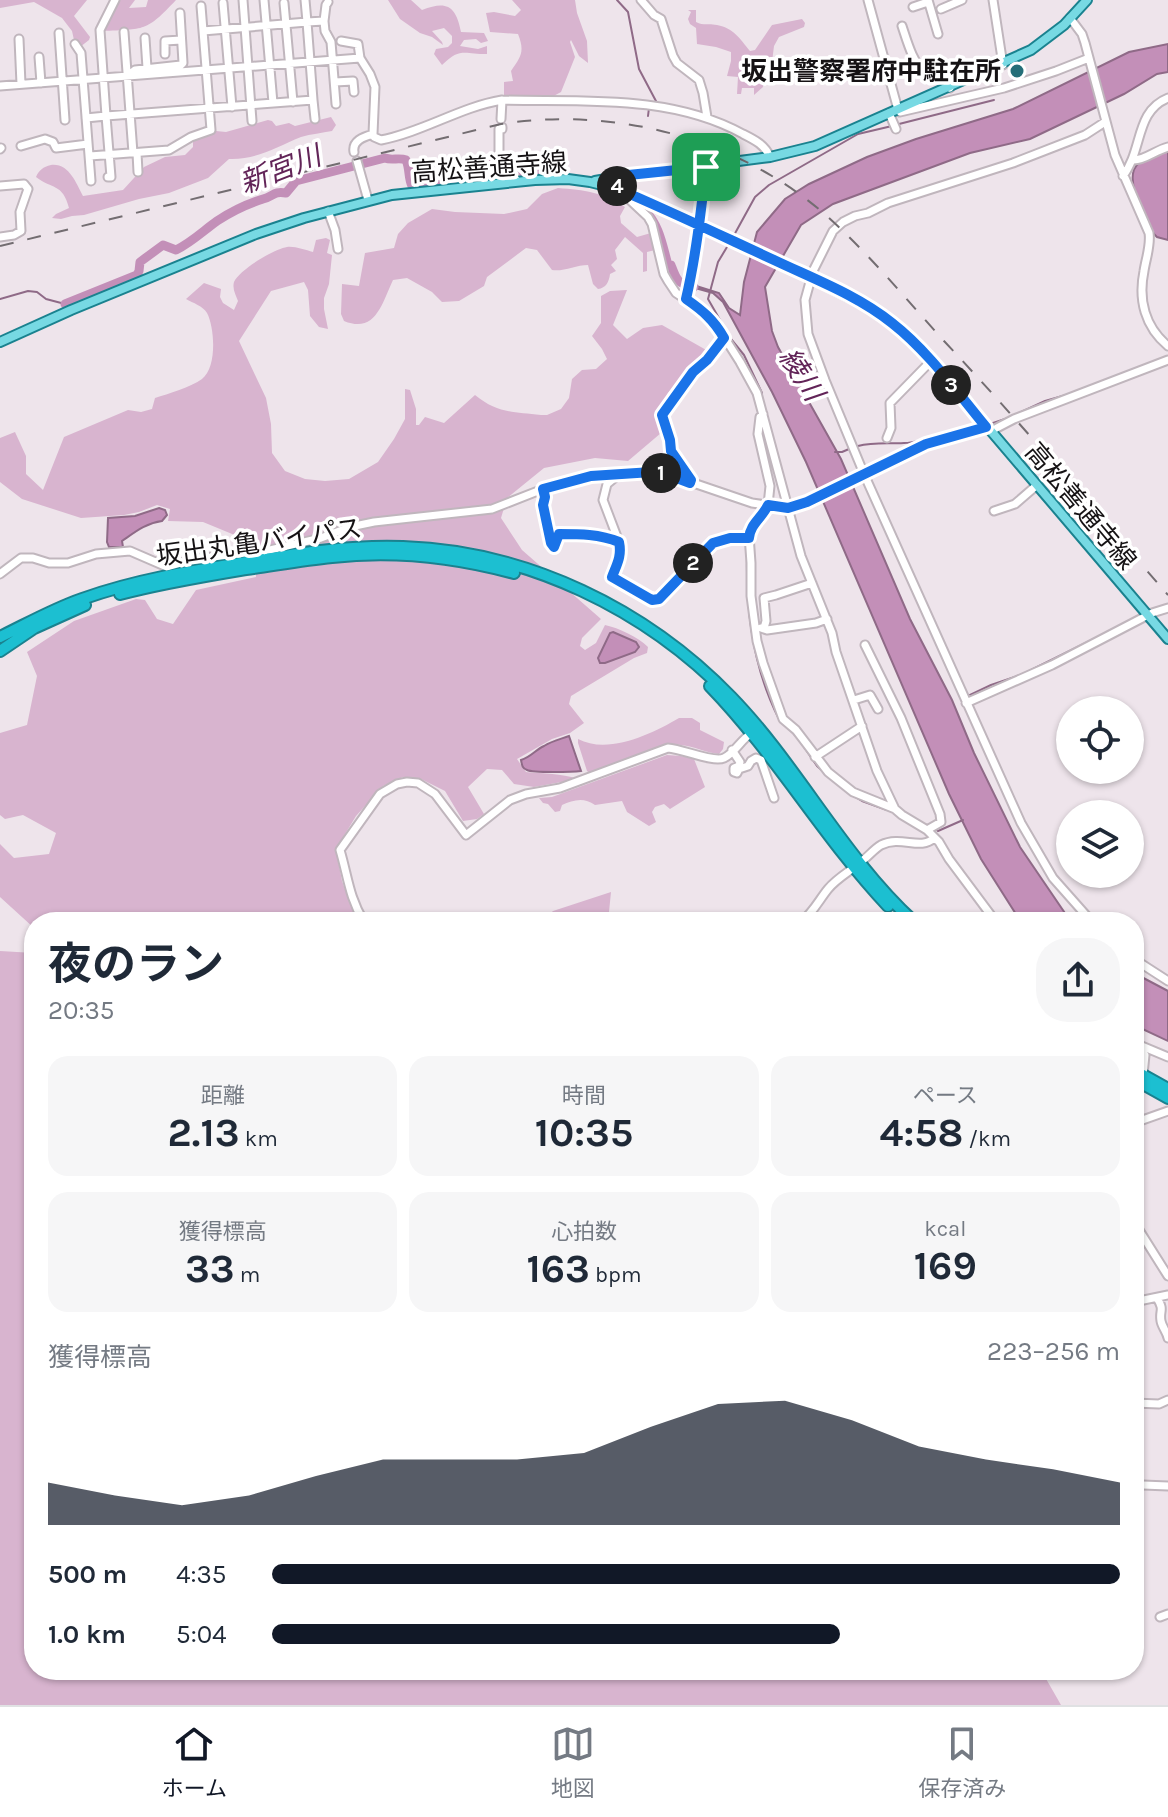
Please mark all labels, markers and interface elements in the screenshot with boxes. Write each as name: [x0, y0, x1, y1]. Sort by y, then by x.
place label: 坂出警察署府中駐在所: [741, 56, 1001, 87]
marker: 坂出警察署府中駐在所: [1008, 62, 1026, 80]
pin: [672, 133, 740, 201]
water label: 新宮川: [235, 138, 328, 200]
icon: arrive: [684, 145, 728, 189]
street label: 高松善通寺線: [410, 147, 568, 188]
pin: 4: [597, 166, 637, 206]
text: 4: [610, 173, 624, 199]
water label: 綾川: [772, 342, 832, 409]
pin: 3: [931, 365, 971, 405]
text: 3: [944, 372, 958, 398]
street label: 高松善通寺線: [1019, 437, 1143, 576]
pin: 1: [641, 453, 681, 493]
text: 1: [657, 460, 665, 486]
street label: 坂出丸亀バイパス: [154, 513, 364, 572]
pin: 2: [673, 543, 713, 583]
text: 2: [686, 550, 700, 576]
map controls: [1056, 696, 1144, 888]
button: locate: [1056, 696, 1144, 784]
button: layers: [1056, 800, 1144, 888]
button: share: [1036, 938, 1120, 1022]
text: 夜のラン: [48, 939, 224, 990]
text: 20:35: [48, 995, 115, 1026]
text: 距離: [201, 1083, 245, 1109]
text: 時間: [562, 1083, 606, 1109]
text: ペース: [913, 1083, 978, 1109]
text: 2.13: [168, 1109, 240, 1156]
text: 10:35: [535, 1109, 633, 1156]
text: 4:58: [880, 1109, 963, 1156]
text: km: [240, 1126, 278, 1152]
text: /km: [963, 1126, 1011, 1152]
text: kcal: [924, 1216, 966, 1242]
text: 獲得標高: [179, 1219, 267, 1245]
text: 心拍数: [551, 1219, 617, 1245]
text: 169: [914, 1242, 977, 1289]
text: 33: [185, 1245, 235, 1292]
text: 163: [526, 1245, 590, 1292]
text: m: [235, 1262, 260, 1288]
text: bpm: [590, 1262, 642, 1288]
text: 223–256 m: [987, 1336, 1120, 1367]
text: 獲得標高: [48, 1342, 152, 1373]
text: 500 m: [48, 1559, 127, 1590]
text: 4:35: [176, 1559, 227, 1590]
text: 1.0 km: [48, 1619, 126, 1650]
text: 5:04: [176, 1619, 227, 1650]
tab: ホーム: [162, 1722, 227, 1802]
tab: 地図: [551, 1722, 595, 1802]
tab: 保存済み: [918, 1722, 1006, 1802]

